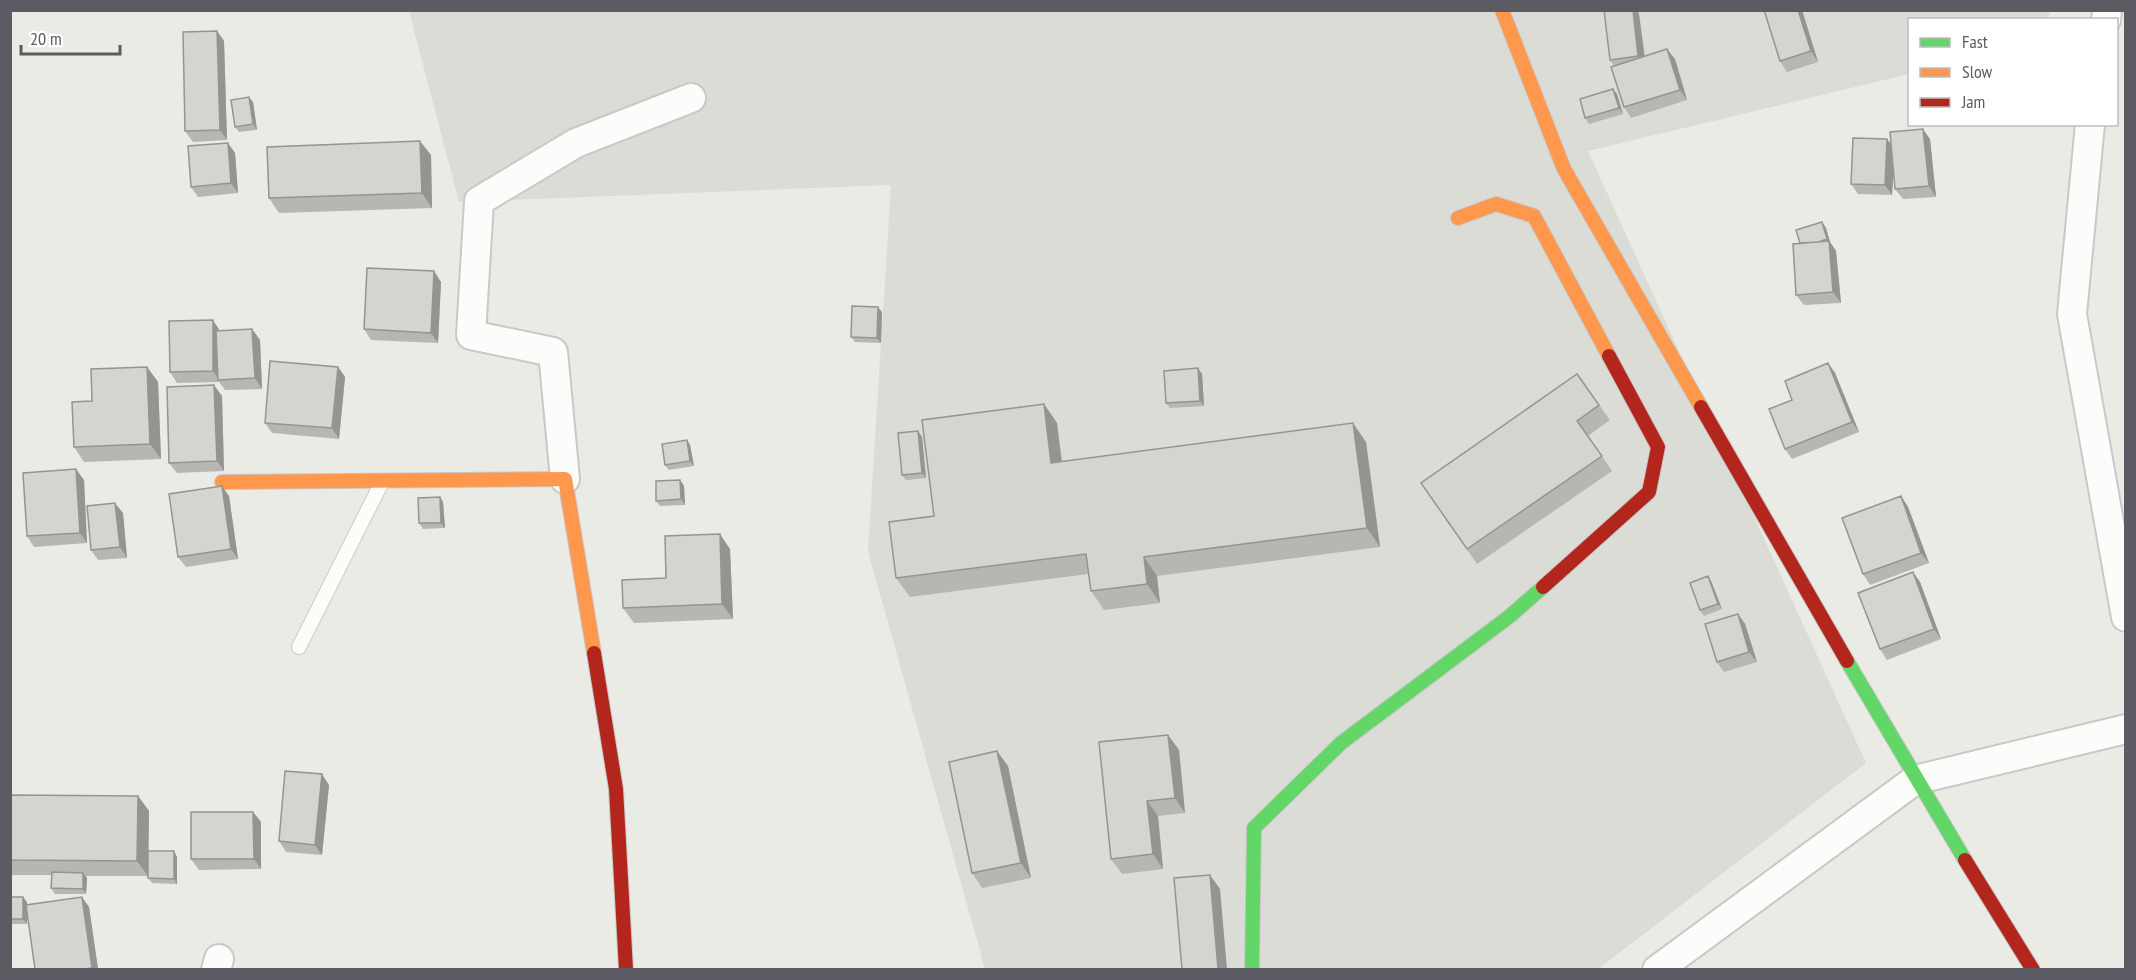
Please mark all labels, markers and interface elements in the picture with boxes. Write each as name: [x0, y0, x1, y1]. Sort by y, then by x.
scale bar: [21, 18, 120, 56]
legend: [1908, 18, 2118, 126]
text: 20 m: [30, 27, 62, 50]
text: Fast: [1962, 30, 1988, 53]
text: Slow: [1962, 60, 1993, 83]
text: Jam: [1961, 90, 1985, 113]

